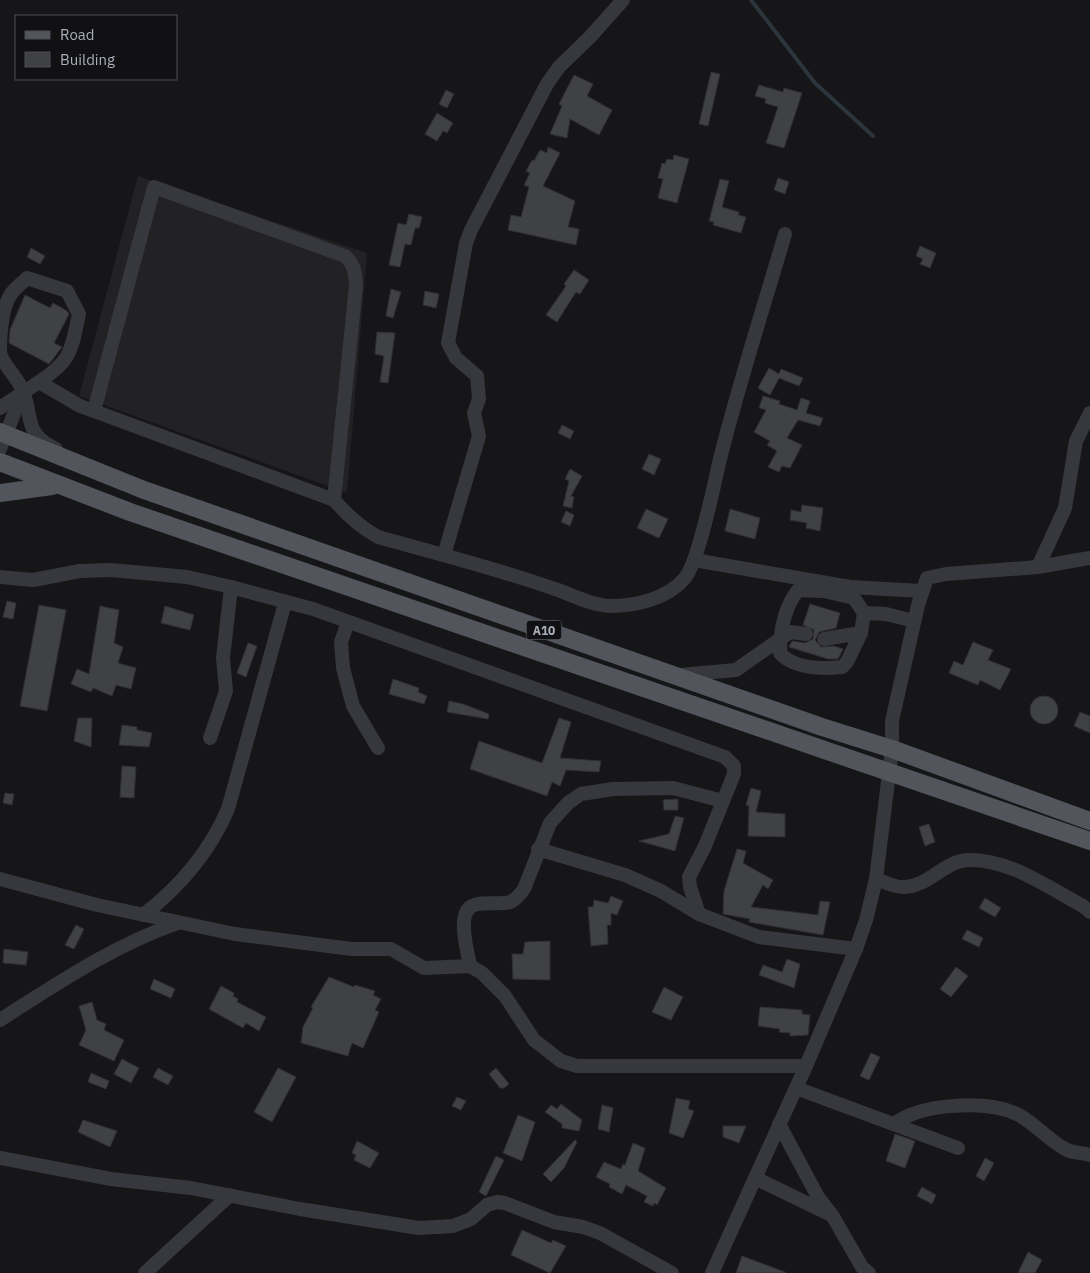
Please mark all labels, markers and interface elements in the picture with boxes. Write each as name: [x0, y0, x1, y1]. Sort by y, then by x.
legend: [15, 15, 178, 80]
text: Road: [60, 25, 95, 44]
text: Building: [60, 50, 115, 69]
road number: A10: [526, 620, 562, 640]

